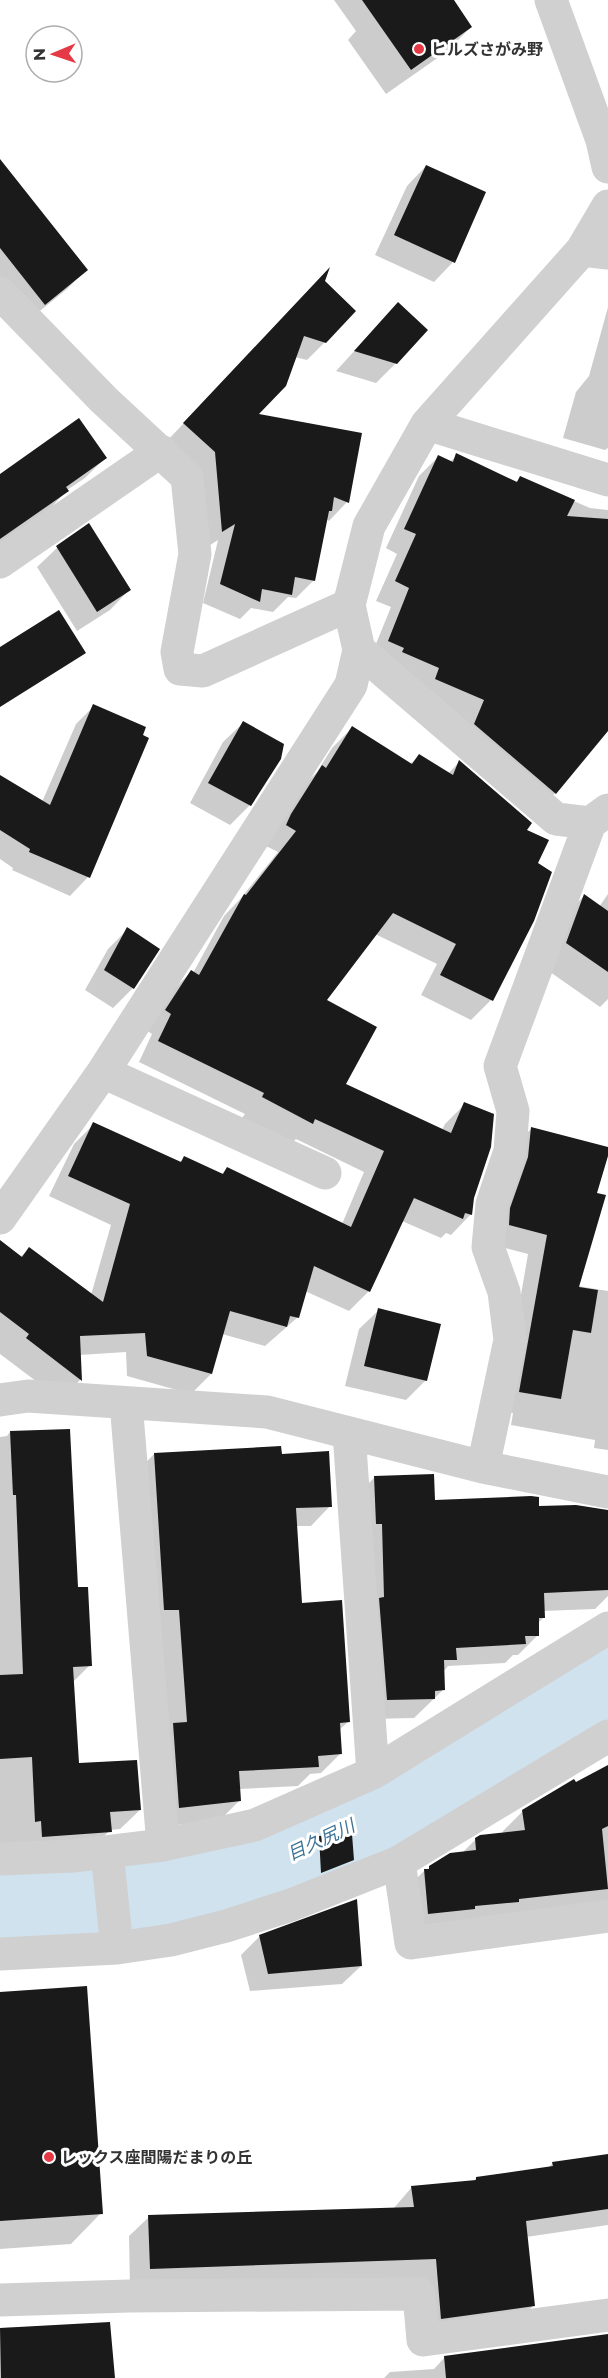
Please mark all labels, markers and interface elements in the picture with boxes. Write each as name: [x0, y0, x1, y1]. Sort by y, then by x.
north arrow: [24, 24, 84, 84]
place label: ヒルズさがみ野: [431, 40, 543, 59]
marker: ヒルズさがみ野: [412, 42, 426, 56]
text: N: [30, 48, 49, 61]
water label: 目久尻川: [284, 1814, 360, 1865]
place label: レックス座間陽だまりの丘: [61, 2148, 252, 2167]
marker: レックス座間陽だまりの丘: [42, 2150, 56, 2164]

